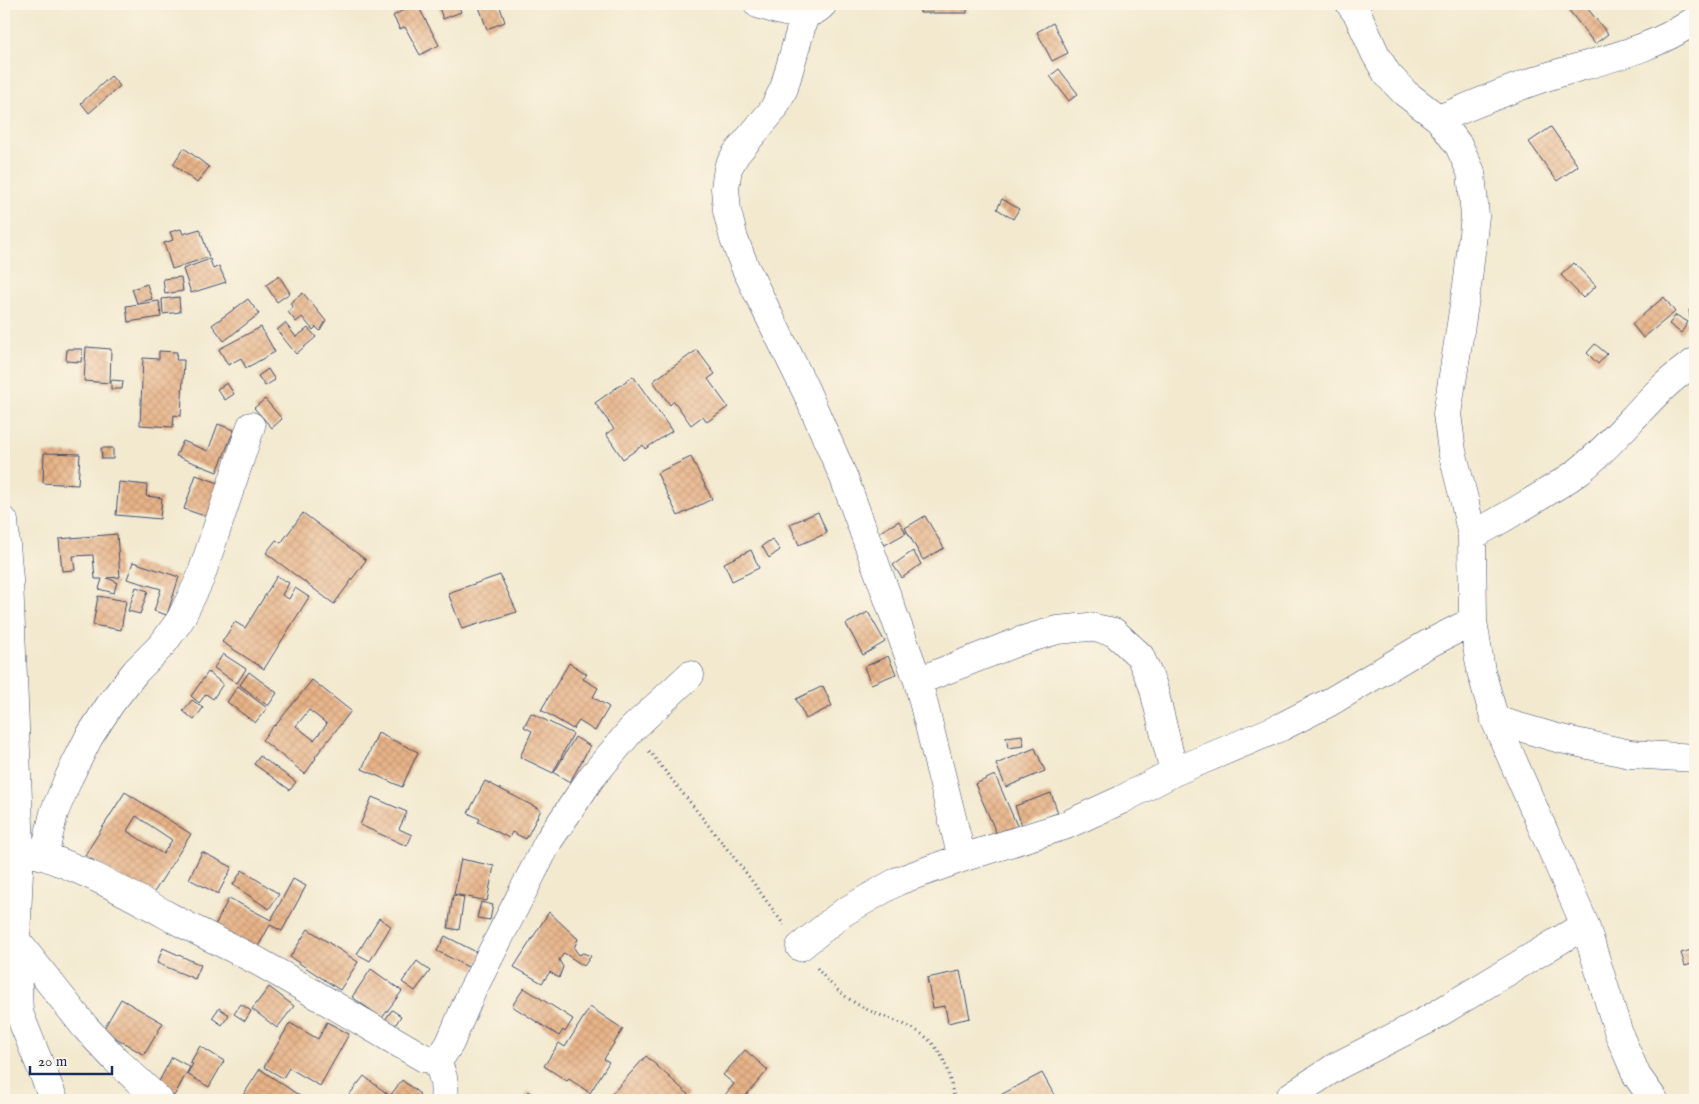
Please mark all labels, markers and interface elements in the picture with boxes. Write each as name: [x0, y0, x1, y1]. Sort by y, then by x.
scale bar: [30, 1044, 112, 1076]
text: 20 m: [38, 1052, 68, 1071]

